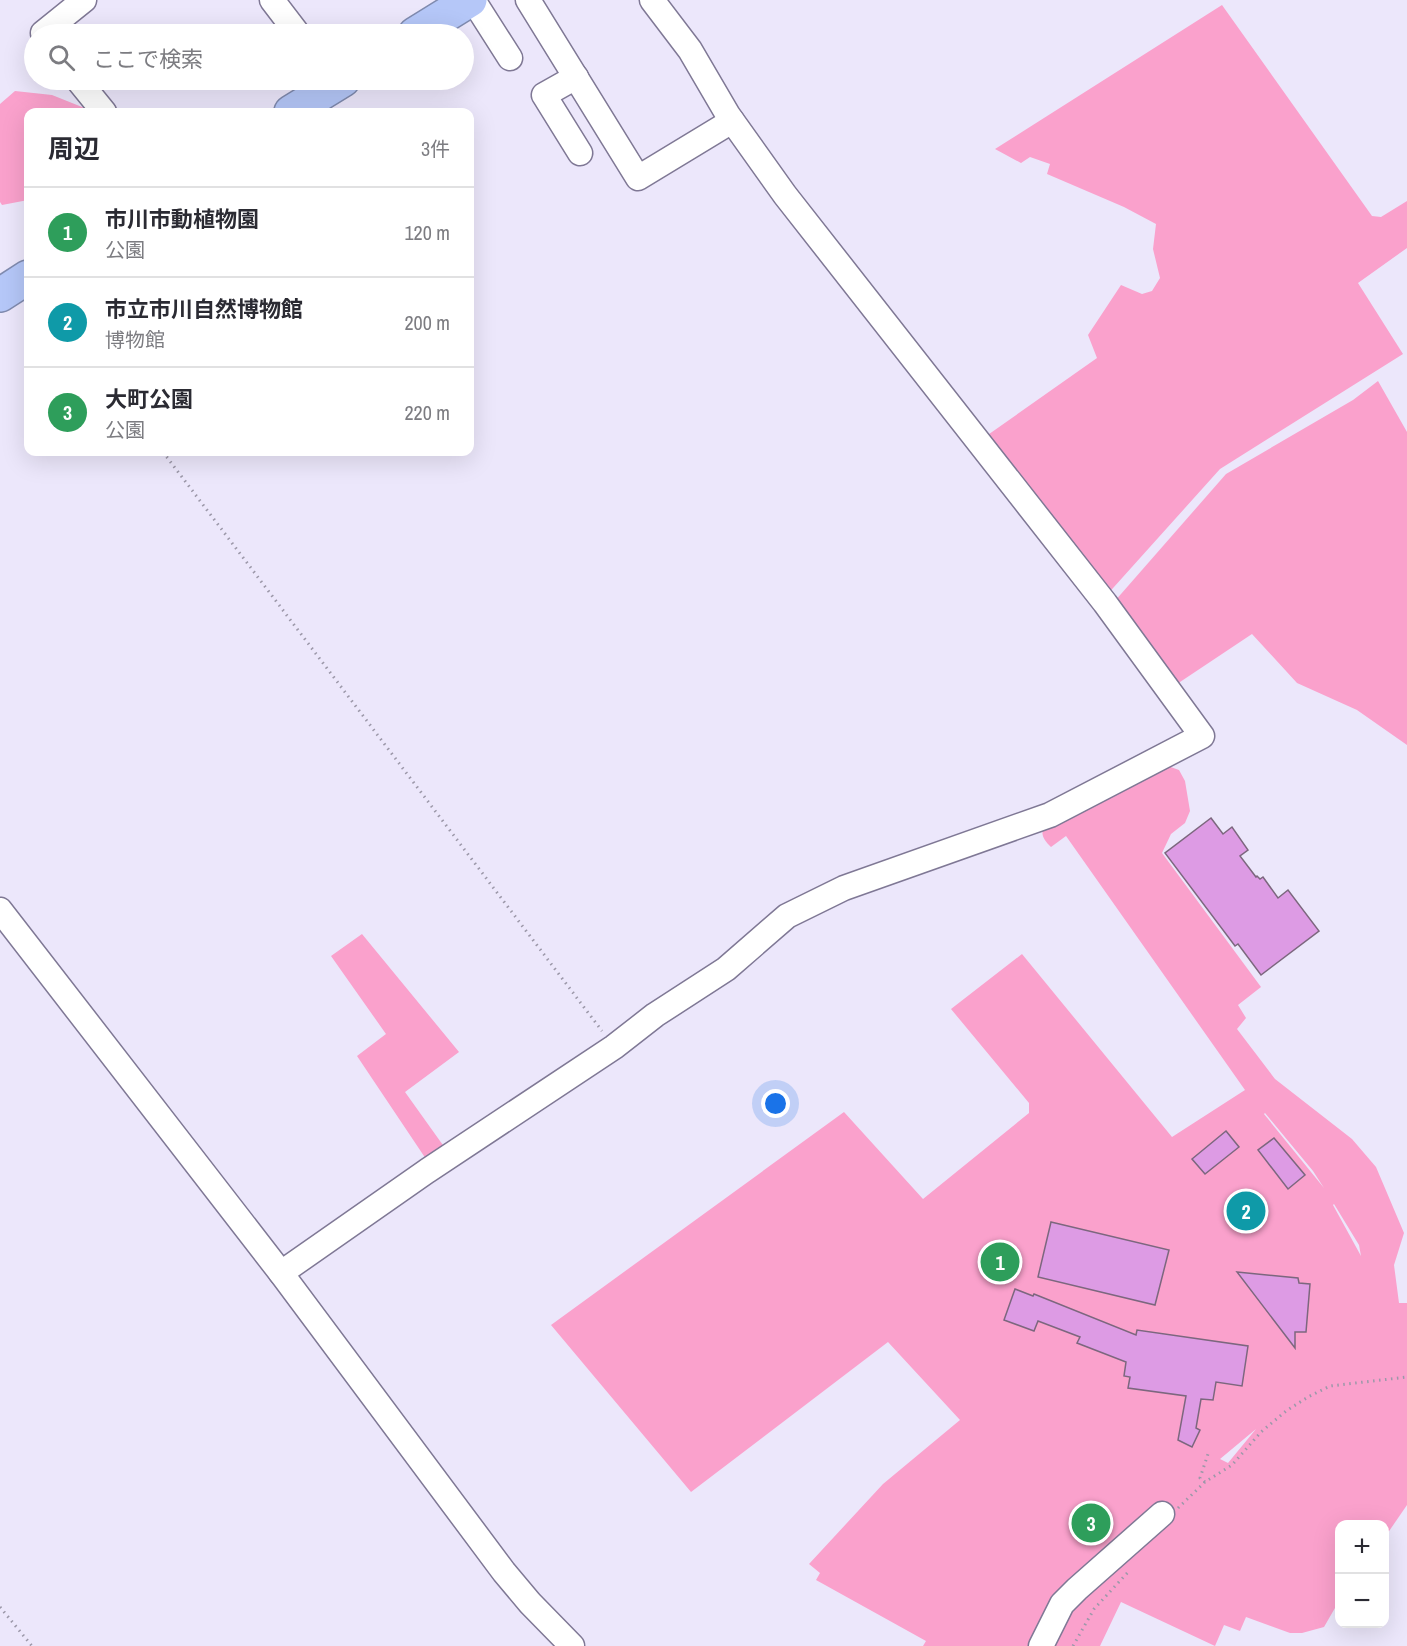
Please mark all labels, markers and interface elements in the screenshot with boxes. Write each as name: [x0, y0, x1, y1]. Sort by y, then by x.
search box: [24, 24, 474, 90]
icon: search: [45, 41, 78, 74]
text: ここで検索: [93, 44, 203, 74]
text: 周辺: [48, 131, 100, 166]
text: 3件: [421, 135, 450, 162]
text: 市川市動植物園: [105, 204, 259, 234]
text: 1: [63, 219, 72, 246]
text: 120 m: [404, 219, 450, 246]
text: 公園: [105, 236, 145, 263]
text: 市立市川自然博物館: [105, 294, 303, 324]
text: 2: [63, 309, 72, 336]
text: 200 m: [404, 309, 450, 336]
text: 博物館: [105, 326, 165, 353]
text: 大町公園: [105, 384, 193, 414]
text: 3: [63, 399, 72, 426]
text: 220 m: [404, 399, 450, 426]
text: 公園: [105, 416, 145, 443]
your location: [761, 1089, 790, 1118]
pin: 2: [1226, 1188, 1266, 1234]
pin: 1: [980, 1240, 1020, 1284]
pin: 3: [1072, 1500, 1110, 1546]
map controls: [1335, 1520, 1389, 1628]
button: +: [1335, 1520, 1389, 1574]
button: −: [1335, 1574, 1389, 1628]

